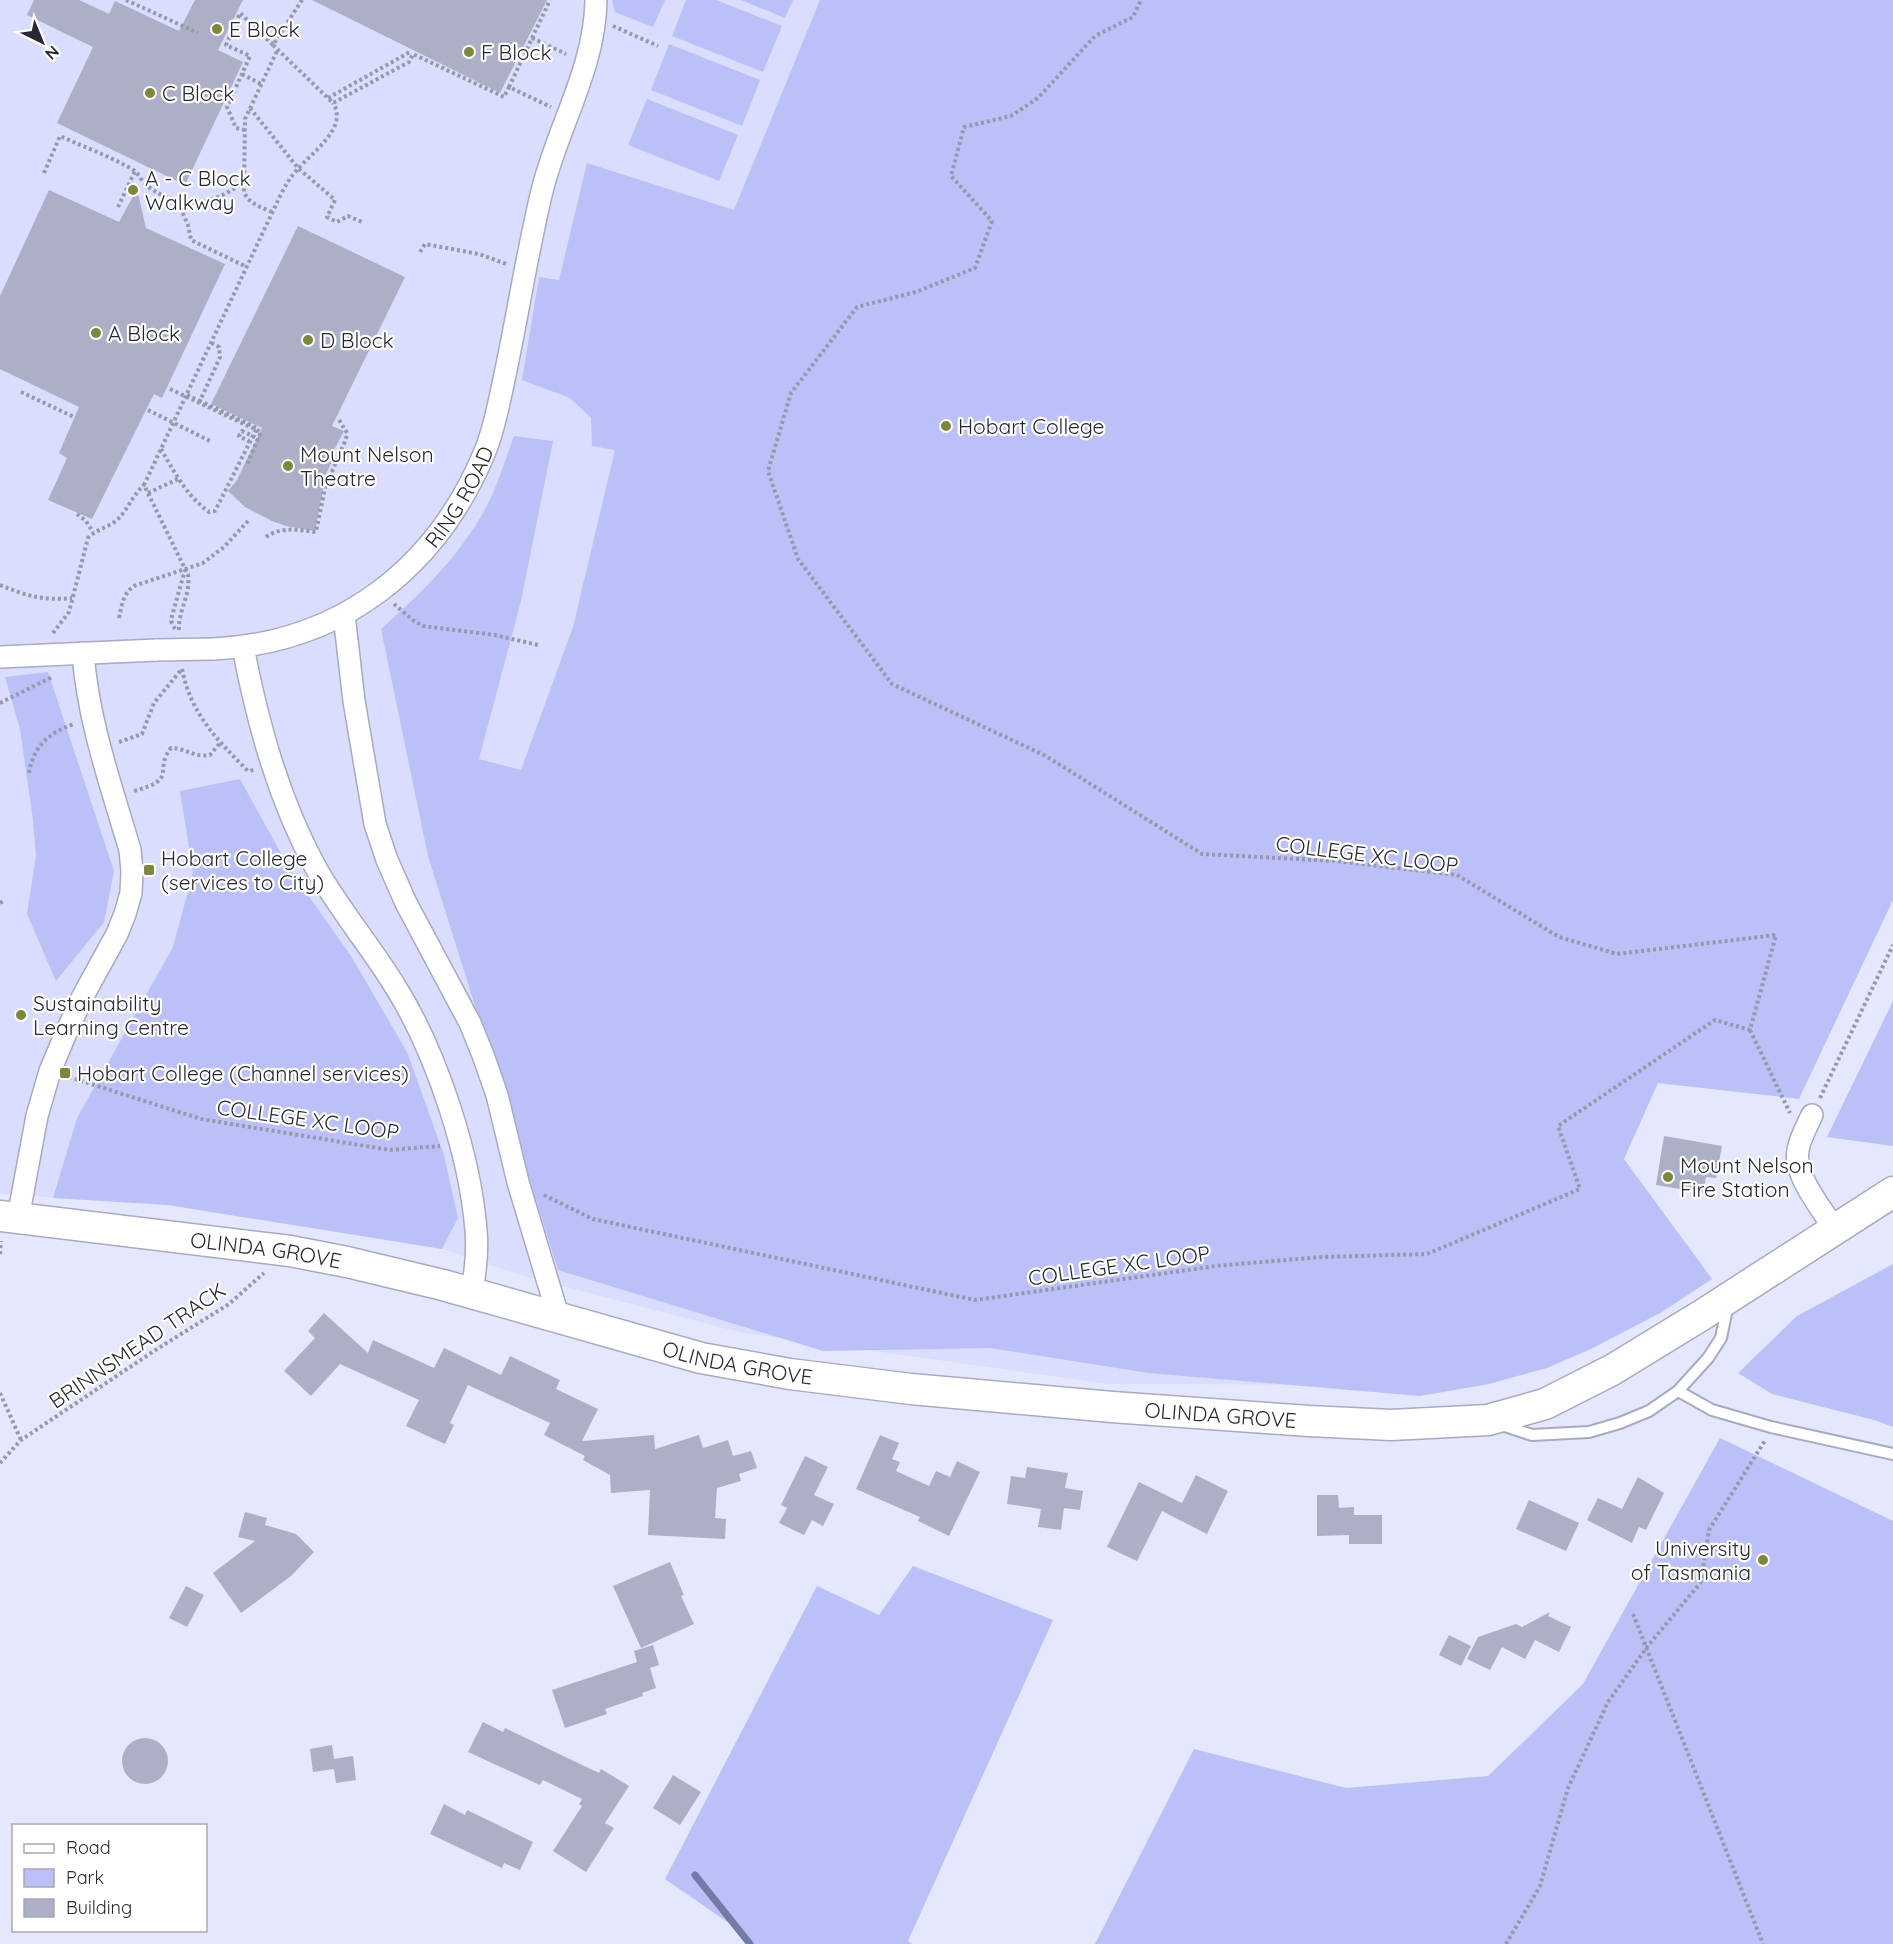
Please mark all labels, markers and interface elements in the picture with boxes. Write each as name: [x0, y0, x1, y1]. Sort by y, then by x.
north arrow: [12, 12, 72, 72]
place label: E Block: [229, 16, 300, 42]
marker: E Block: [210, 22, 224, 36]
place label: F Block: [481, 39, 552, 65]
text: N: [41, 42, 63, 64]
marker: F Block: [462, 45, 476, 59]
place label: C Block: [162, 80, 234, 106]
marker: C Block: [143, 86, 157, 100]
place label: A - C Block Walkway: [145, 165, 251, 215]
marker: A - C Block Walkway: [126, 183, 140, 197]
place label: A Block: [108, 320, 180, 346]
marker: A Block: [89, 326, 103, 340]
place label: D Block: [320, 327, 394, 353]
marker: D Block: [301, 333, 315, 347]
place label: Hobart College: [958, 413, 1104, 439]
marker: Hobart College: [939, 419, 953, 433]
place label: Mount Nelson Theatre: [300, 441, 434, 491]
street label: RING ROAD: [419, 442, 499, 553]
marker: Mount Nelson Theatre: [281, 459, 295, 473]
street label: COLLEGE XC LOOP: [1274, 830, 1460, 878]
place label: Hobart College (services to City): [161, 845, 324, 895]
marker: Hobart College (services to City): [142, 863, 156, 877]
place label: Sustainability Learning Centre: [33, 990, 189, 1040]
marker: Sustainability Learning Centre: [14, 1008, 28, 1022]
place label: Hobart College (Channel services): [77, 1060, 409, 1086]
marker: Hobart College (Channel services): [58, 1066, 72, 1080]
street label: COLLEGE XC LOOP: [215, 1093, 401, 1145]
place label: Mount Nelson Fire Station: [1680, 1152, 1814, 1202]
marker: Mount Nelson Fire Station: [1661, 1170, 1675, 1184]
street label: OLINDA GROVE: [189, 1226, 344, 1274]
street label: COLLEGE XC LOOP: [1026, 1239, 1212, 1291]
street label: BRINNSMEAD TRACK: [44, 1276, 230, 1414]
street label: OLINDA GROVE: [660, 1335, 814, 1390]
street label: OLINDA GROVE: [1144, 1396, 1298, 1433]
place label: University of Tasmania: [1631, 1535, 1751, 1585]
marker: University of Tasmania: [1756, 1553, 1770, 1567]
legend: [12, 1824, 207, 1932]
text: Road: [66, 1836, 111, 1859]
text: Park: [66, 1866, 104, 1889]
text: Building: [66, 1896, 132, 1919]

